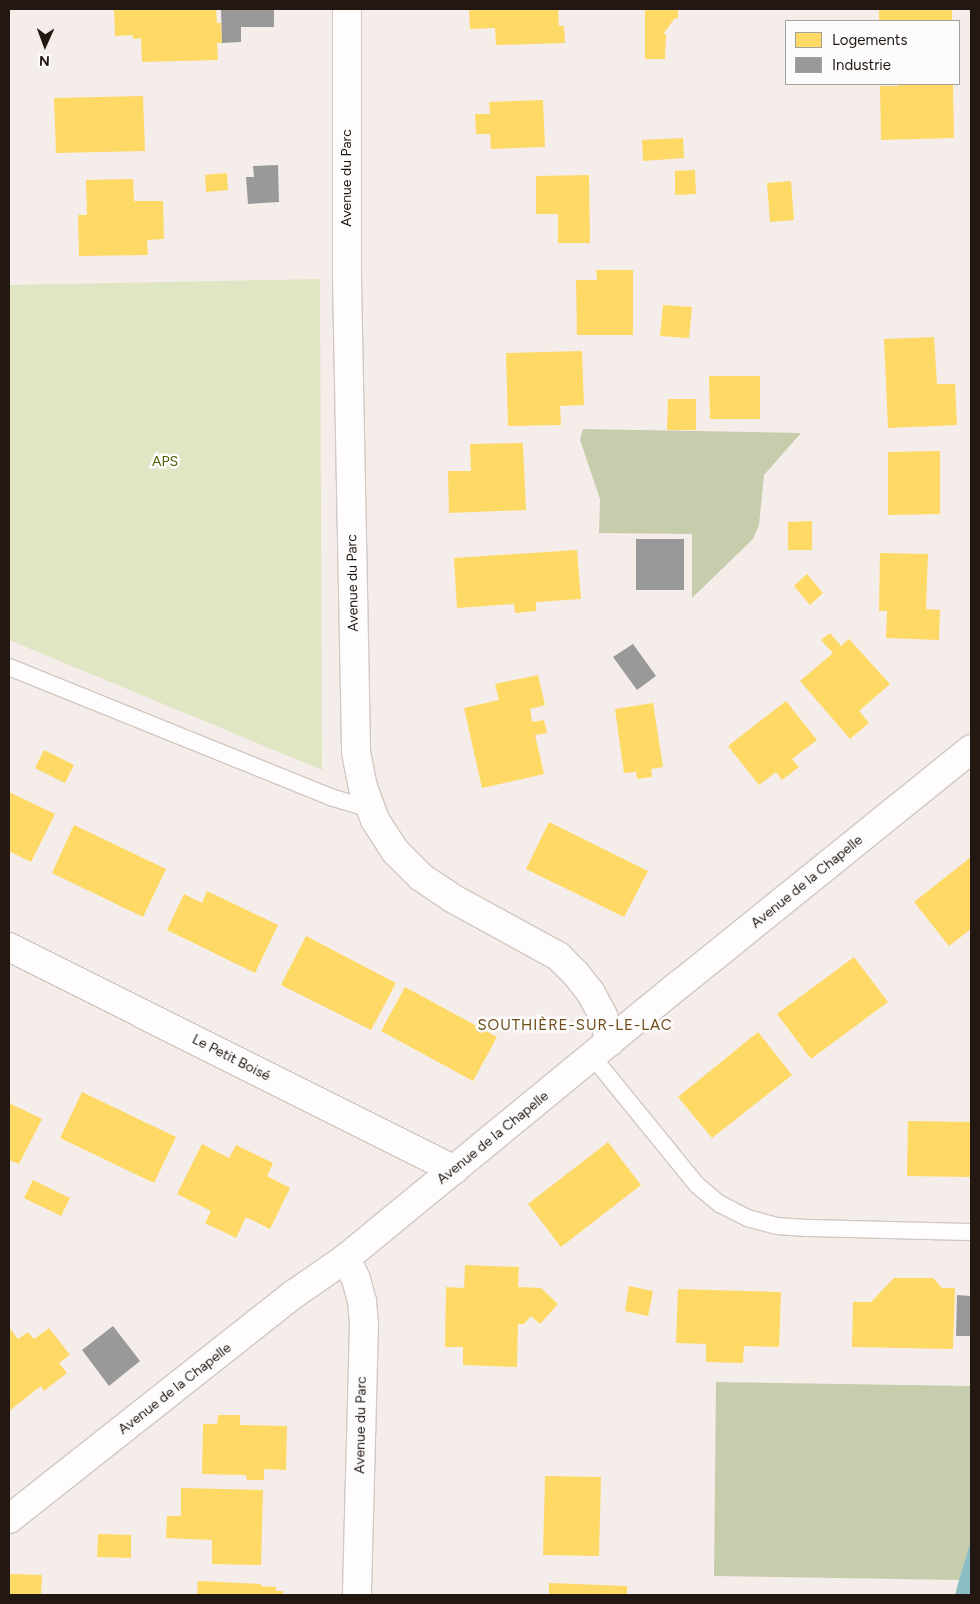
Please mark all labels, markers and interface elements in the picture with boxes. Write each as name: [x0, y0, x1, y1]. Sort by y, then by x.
north arrow: [20, 20, 70, 70]
legend: [785, 20, 960, 85]
text: Logements: [832, 31, 907, 49]
text: N: [39, 52, 50, 69]
text: Industrie: [832, 56, 891, 74]
street label: Avenue du Parc: [339, 129, 355, 227]
park label: APS: [152, 454, 178, 470]
street label: Avenue du Parc: [344, 534, 362, 632]
street label: Avenue de la Chapelle: [748, 832, 866, 932]
district label: SOUTHIÈRE-SUR-LE-LAC: [475, 1017, 675, 1035]
street label: Le Petit Boisé: [189, 1031, 273, 1085]
street label: Avenue de la Chapelle: [434, 1088, 552, 1188]
street label: Avenue de la Chapelle: [115, 1340, 235, 1438]
street label: Avenue du Parc: [352, 1376, 370, 1474]

